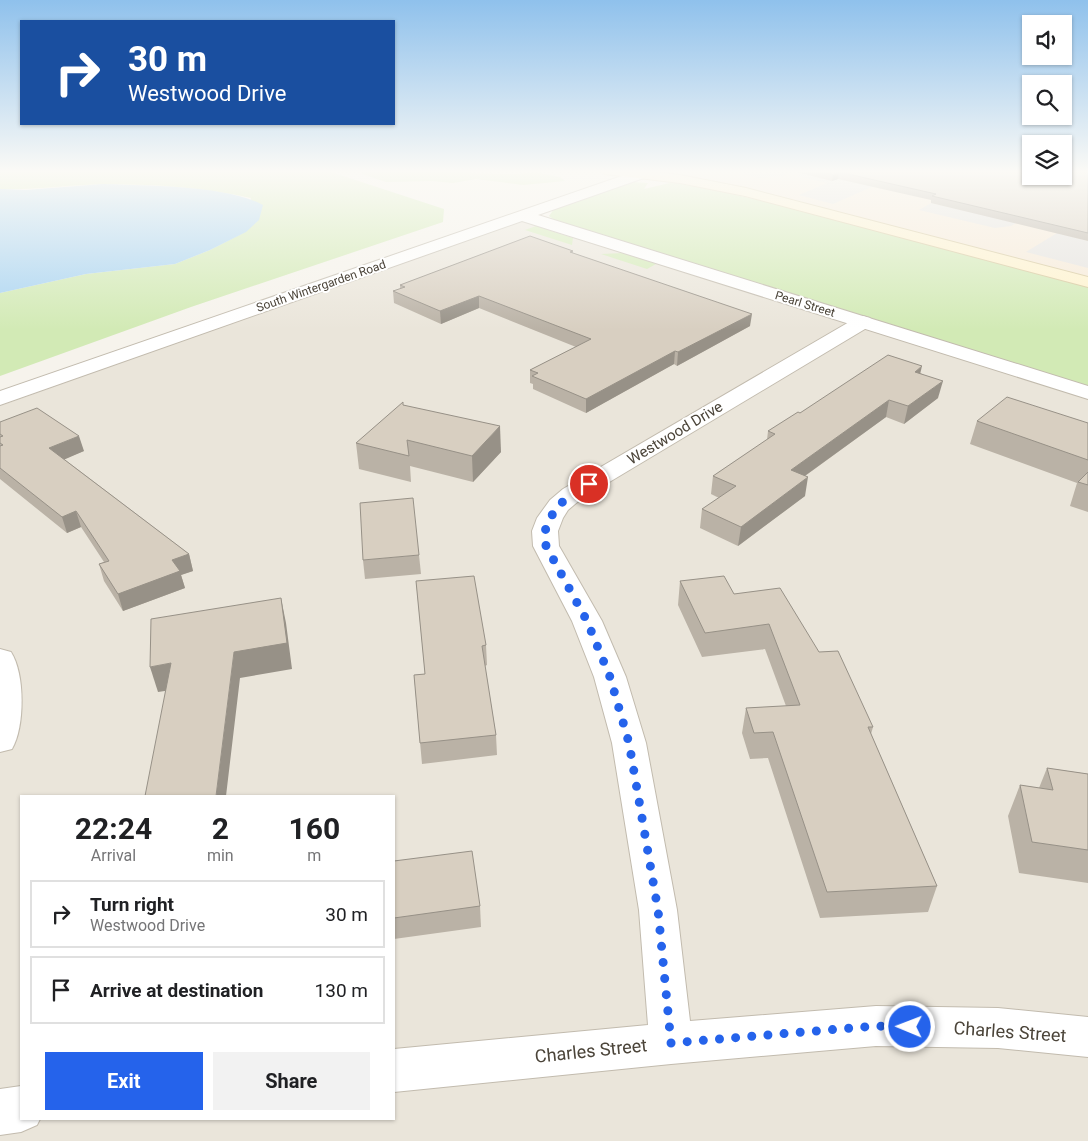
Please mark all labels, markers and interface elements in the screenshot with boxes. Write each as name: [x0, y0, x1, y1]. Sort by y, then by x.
map controls: [1022, 15, 1072, 185]
button: sound: [1022, 15, 1072, 65]
text: 30 m: [128, 39, 207, 80]
icon: right: [45, 40, 110, 105]
button: search: [1022, 75, 1072, 125]
text: Westwood Drive: [128, 81, 286, 106]
button: layers: [1022, 135, 1072, 185]
street label: South Wintergarden Road: [254, 257, 388, 315]
street label: Pearl Street: [773, 288, 837, 320]
street label: Westwood Drive: [624, 397, 726, 469]
pin: [568, 463, 610, 505]
icon: arrive: [575, 470, 603, 498]
text: 22:24: [75, 811, 152, 846]
text: 2: [212, 811, 229, 846]
text: 160: [289, 811, 340, 846]
text: Arrival: [91, 846, 136, 865]
text: min: [207, 846, 234, 865]
text: m: [307, 846, 321, 865]
text: Turn right: [90, 893, 174, 916]
icon: right: [47, 900, 75, 928]
text: 30 m: [325, 903, 368, 926]
text: Westwood Drive: [90, 916, 205, 935]
icon: arrive: [47, 976, 75, 1004]
text: Arrive at destination: [90, 979, 263, 1002]
text: 130 m: [315, 979, 368, 1002]
position arrow: [883, 1000, 935, 1052]
street label: Charles Street: [953, 1017, 1067, 1046]
street label: Charles Street: [534, 1034, 648, 1067]
button: Exit: [45, 1052, 203, 1110]
button: Share: [213, 1052, 370, 1110]

